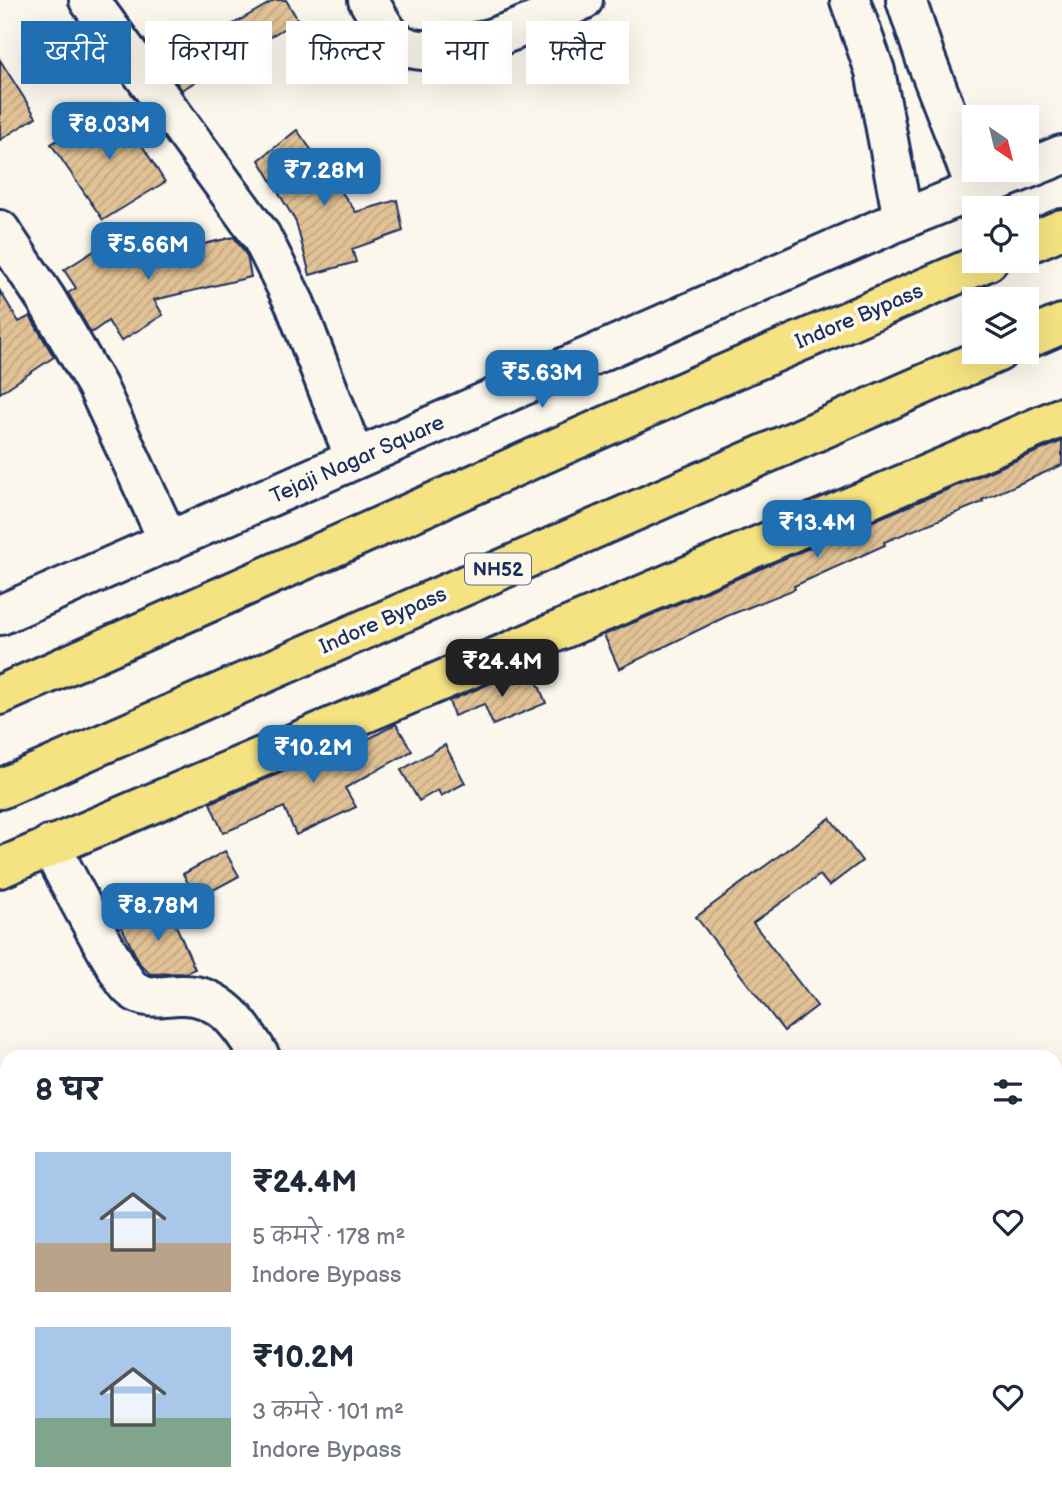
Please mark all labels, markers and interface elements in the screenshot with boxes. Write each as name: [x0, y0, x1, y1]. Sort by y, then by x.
chip: खरीदें: [21, 21, 131, 84]
chip: किराया: [145, 21, 272, 84]
chip: फ़िल्टर: [286, 21, 408, 84]
chip: नया: [422, 21, 512, 84]
chip: फ़्लैट: [526, 21, 629, 84]
pin: ₹8.03M: [52, 102, 166, 162]
north arrow: [962, 105, 1040, 182]
map controls: [962, 105, 1039, 364]
text: ₹8.03M: [68, 111, 150, 139]
pin: ₹7.28M: [267, 148, 381, 208]
text: ₹7.28M: [284, 157, 364, 185]
button: locate: [962, 196, 1039, 273]
pin: ₹5.66M: [91, 222, 205, 282]
text: ₹5.66M: [107, 231, 189, 259]
street label: Indore Bypass: [792, 278, 927, 355]
button: layers: [962, 287, 1039, 364]
pin: ₹5.63M: [485, 350, 599, 410]
text: ₹5.63M: [501, 359, 583, 387]
street label: Tejaji Nagar Square: [266, 410, 448, 509]
pin: ₹13.4M: [760, 500, 874, 560]
text: ₹13.4M: [778, 509, 856, 537]
road number: NH52: [465, 554, 531, 584]
street label: Indore Bypass: [316, 581, 451, 660]
pin: ₹24.4M: [445, 640, 559, 699]
text: ₹24.4M: [462, 648, 542, 676]
pin: ₹10.2M: [256, 726, 370, 785]
text: ₹10.2M: [274, 734, 352, 762]
pin: ₹8.78M: [101, 884, 215, 943]
text: ₹8.78M: [117, 892, 199, 920]
text: 8 घर: [35, 1073, 101, 1109]
icon: filters: [989, 1073, 1027, 1111]
text: ₹24.4M: [252, 1165, 357, 1201]
icon: home: [91, 1180, 175, 1264]
icon: heart: [989, 1203, 1027, 1241]
text: 5 कमरे · 178 m²: [252, 1223, 405, 1251]
text: Indore Bypass: [252, 1261, 401, 1289]
text: ₹10.2M: [252, 1340, 354, 1376]
icon: home: [91, 1355, 175, 1439]
icon: heart: [989, 1378, 1027, 1416]
text: 3 कमरे · 101 m²: [252, 1398, 404, 1426]
text: Indore Bypass: [252, 1436, 401, 1464]

